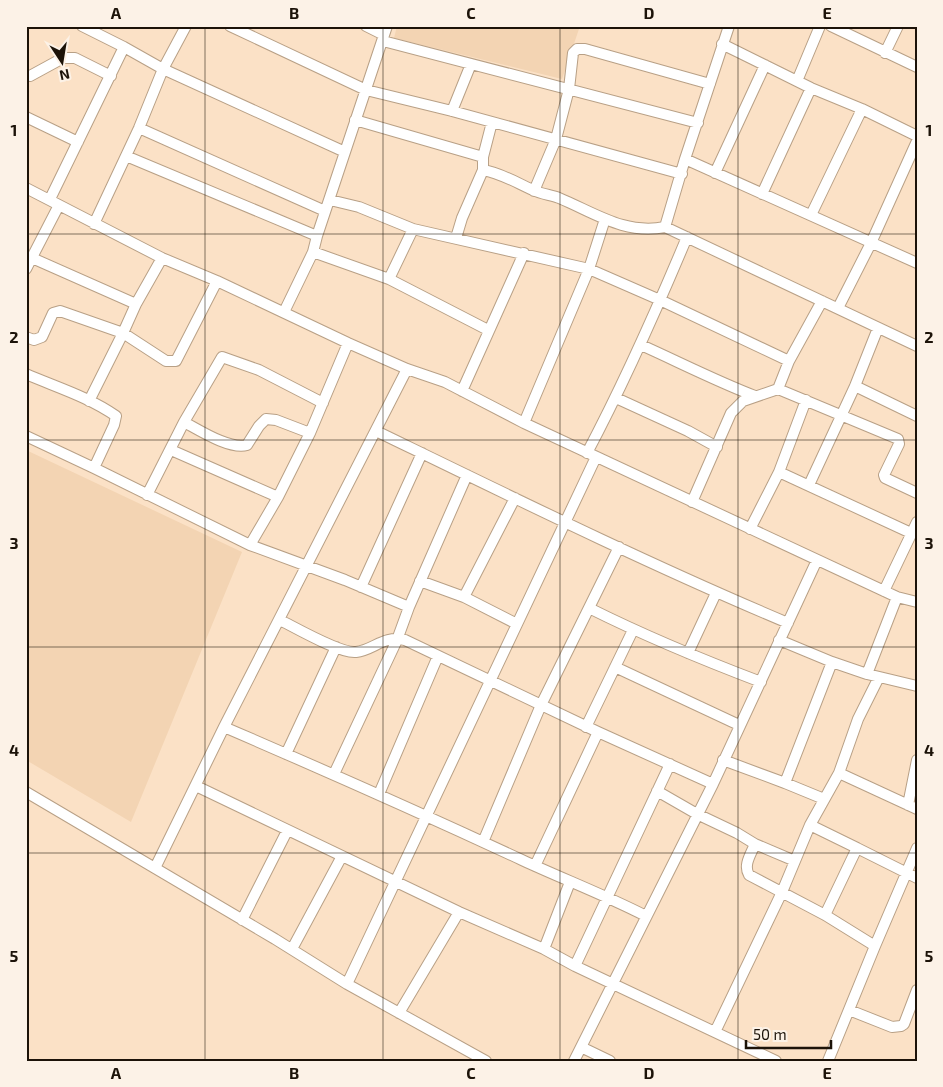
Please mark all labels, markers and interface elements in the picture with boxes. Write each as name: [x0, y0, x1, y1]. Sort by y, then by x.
text: A: [111, 3, 122, 22]
text: B: [289, 3, 299, 22]
text: C: [466, 3, 476, 22]
text: D: [644, 3, 655, 22]
text: E: [822, 3, 832, 22]
north arrow: [38, 38, 88, 88]
text: N: [58, 66, 72, 85]
text: 1: [11, 120, 17, 139]
text: 1: [926, 120, 932, 139]
text: 2: [9, 327, 19, 346]
text: 2: [924, 327, 934, 346]
text: 3: [9, 533, 19, 552]
text: 3: [924, 533, 934, 552]
text: 4: [9, 740, 19, 759]
text: 4: [924, 740, 934, 759]
text: 5: [10, 946, 19, 965]
text: 5: [925, 946, 934, 965]
scale bar: [746, 1017, 830, 1049]
text: 50 m: [753, 1025, 787, 1043]
text: A: [111, 1063, 122, 1082]
text: B: [289, 1063, 299, 1082]
text: C: [466, 1063, 476, 1082]
text: D: [644, 1063, 655, 1082]
text: E: [822, 1063, 832, 1082]

